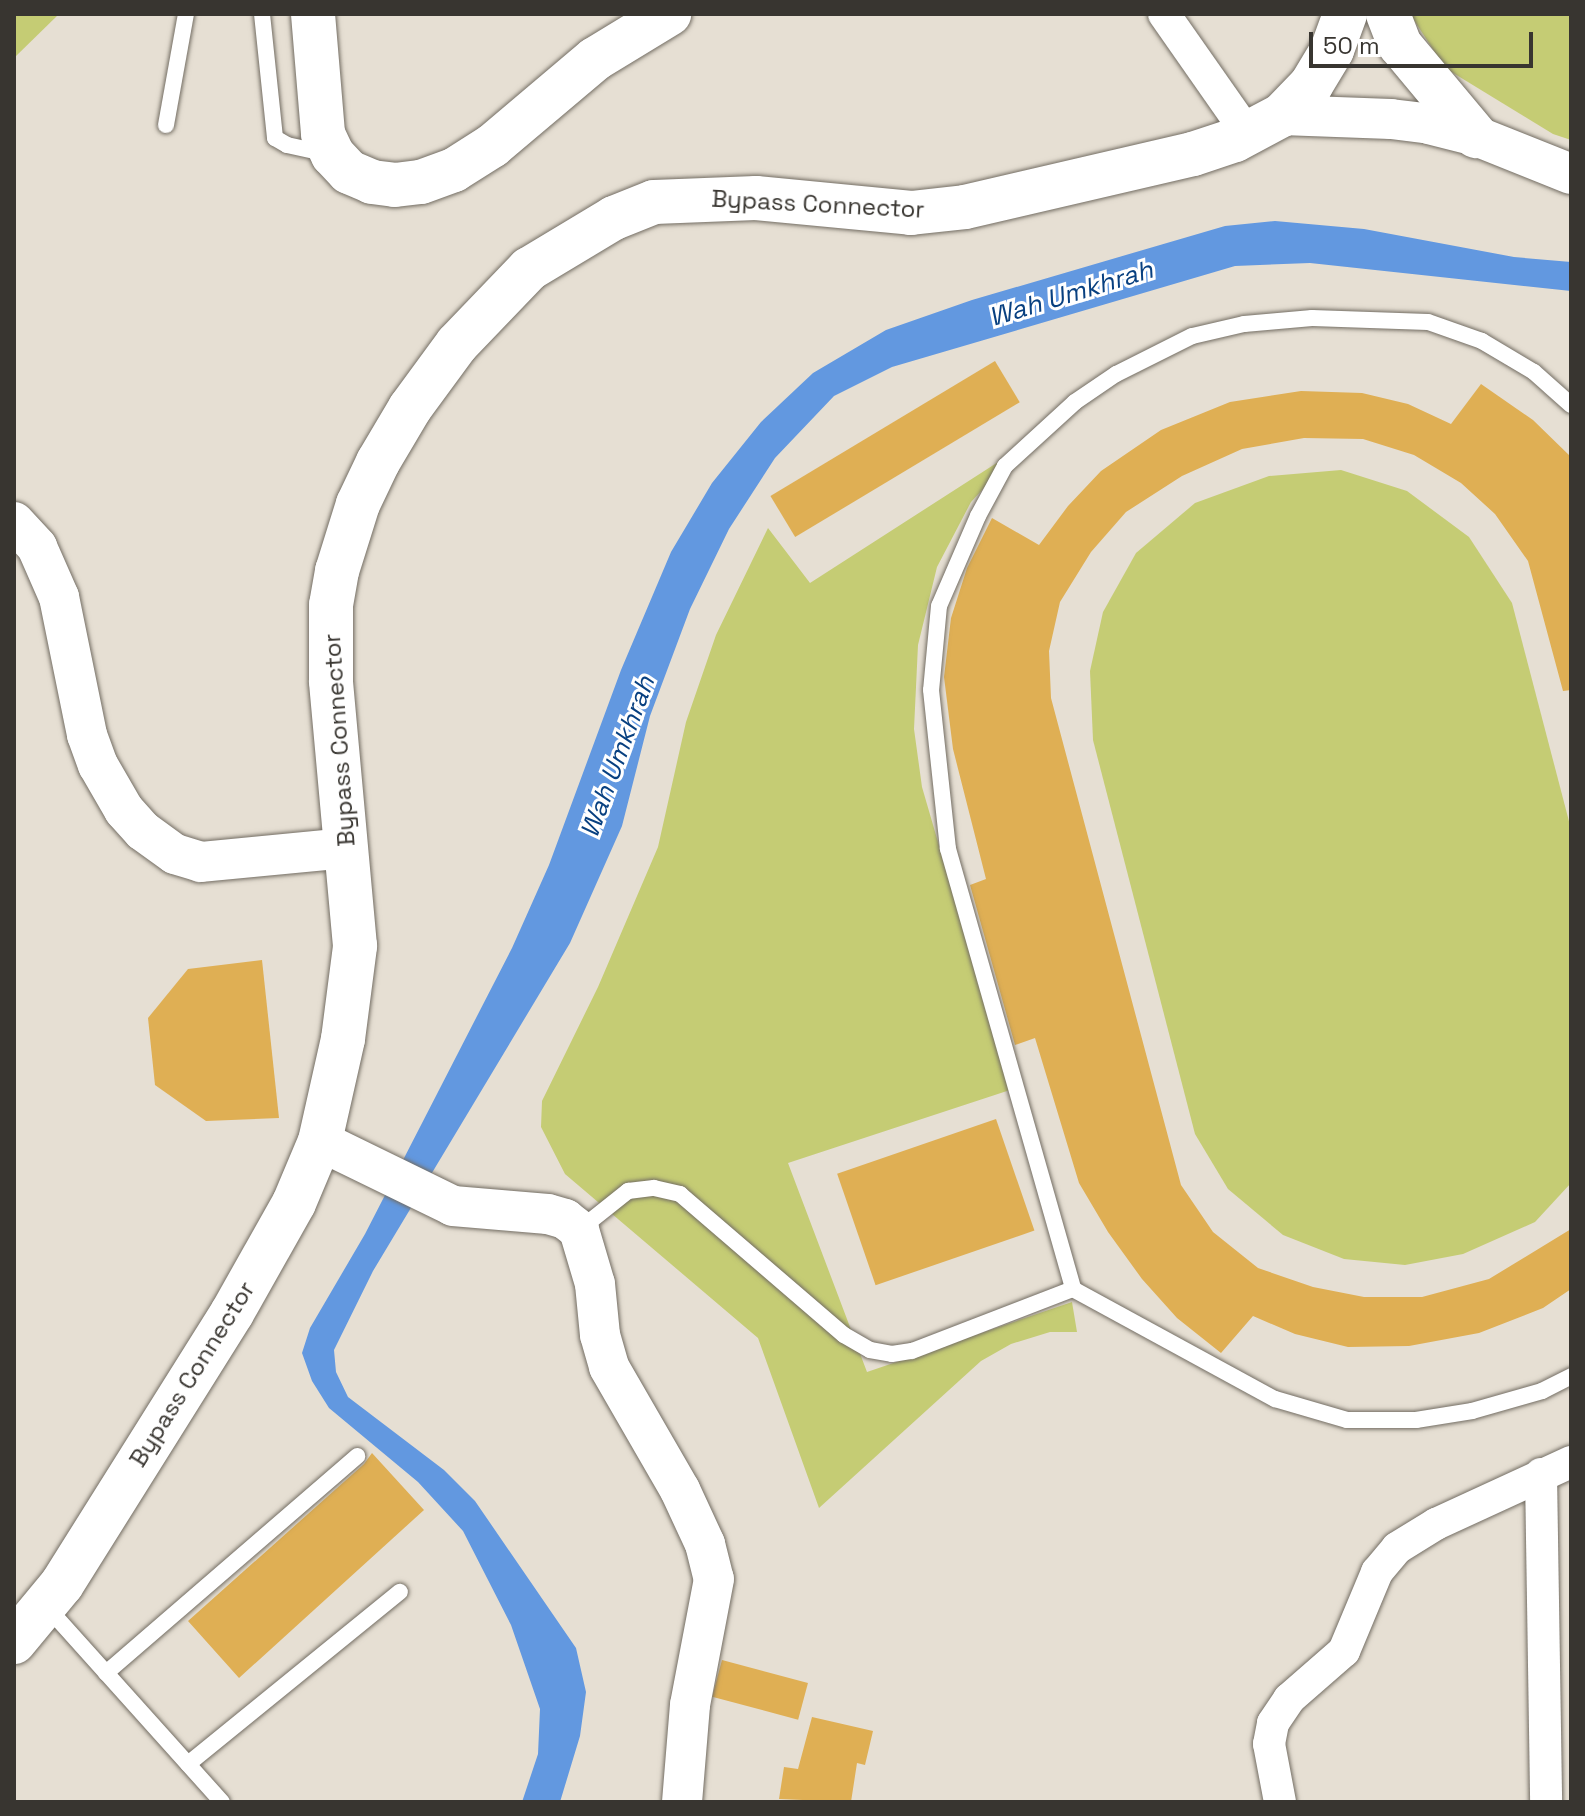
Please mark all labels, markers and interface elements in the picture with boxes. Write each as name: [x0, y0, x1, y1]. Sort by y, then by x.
scale bar: [1313, 16, 1537, 66]
text: 50 m: [1323, 30, 1380, 61]
street label: Bypass Connector: [711, 184, 925, 224]
water label: Wah Umkhrah: [985, 254, 1157, 334]
street label: Bypass Connector: [317, 633, 361, 847]
water label: Wah Umkhrah: [574, 672, 662, 842]
street label: Bypass Connector: [123, 1276, 261, 1472]

